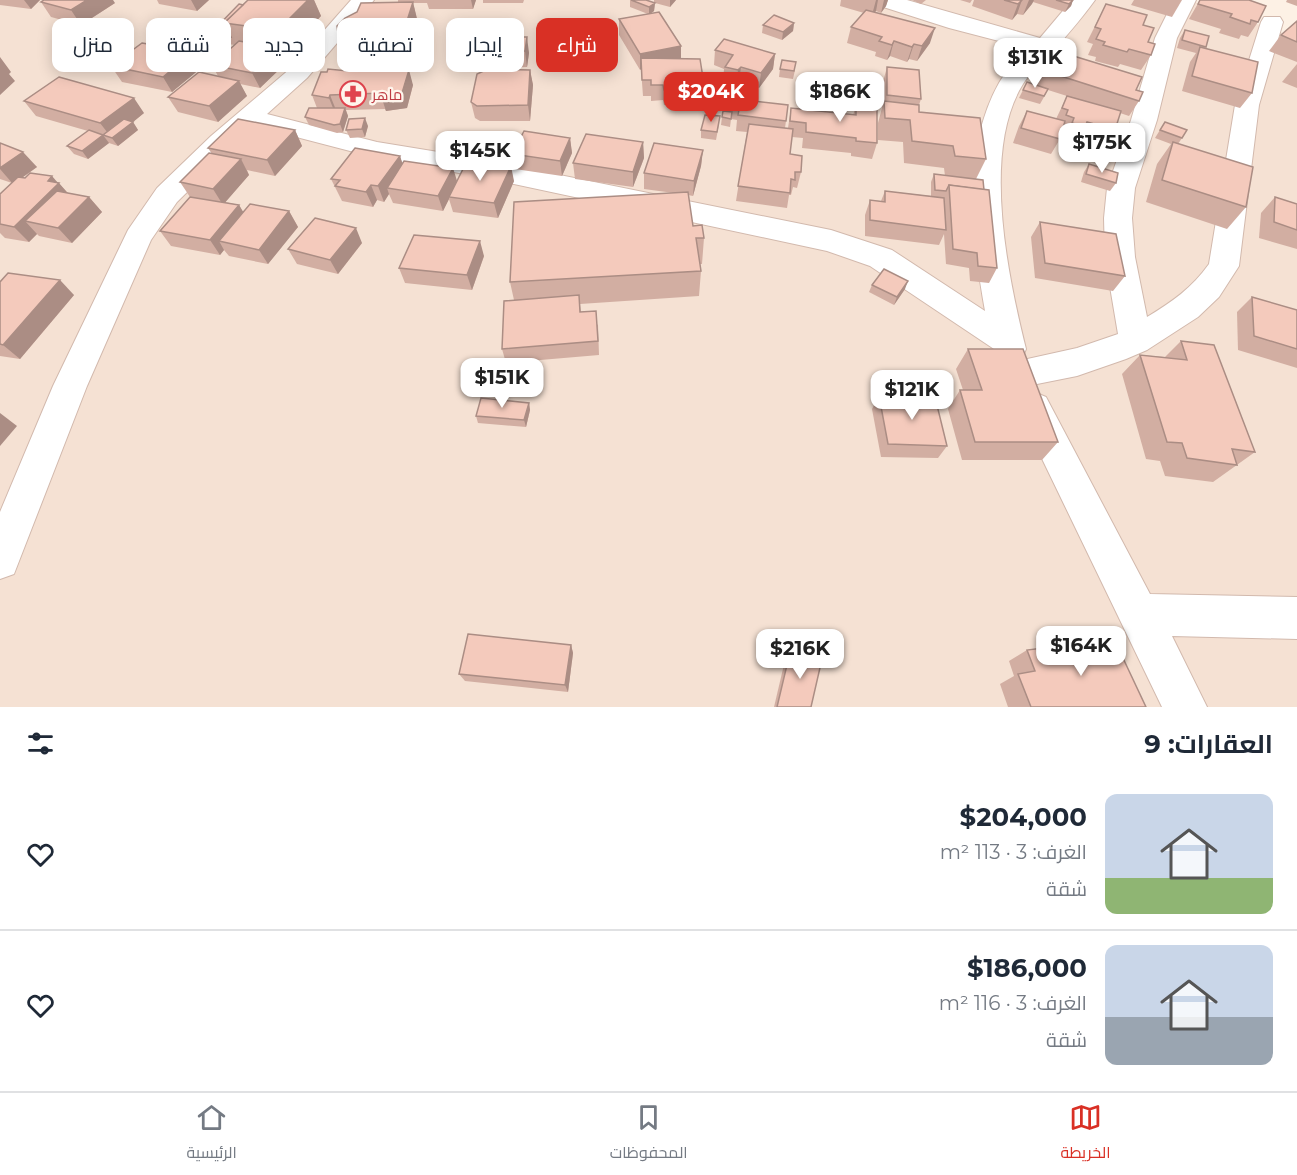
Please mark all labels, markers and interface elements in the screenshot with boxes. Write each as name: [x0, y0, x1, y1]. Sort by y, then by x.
chip: منزل: [52, 18, 134, 72]
chip: شقة: [146, 18, 231, 72]
chip: جديد: [243, 18, 325, 72]
chip: تصفية: [337, 18, 434, 72]
chip: إيجار: [446, 18, 524, 72]
chip: شراء: [536, 18, 618, 72]
pin: $131K: [993, 38, 1077, 89]
text: $131K: [1008, 45, 1062, 69]
pin: $204K: [669, 72, 753, 123]
pin: $186K: [798, 72, 882, 123]
pharmacy icon: ماهر: [338, 79, 368, 109]
text: $204K: [678, 79, 744, 103]
text: $186K: [809, 79, 871, 103]
place label: ماهر: [371, 85, 403, 104]
pin: $175K: [1060, 123, 1144, 174]
text: $175K: [1072, 130, 1132, 154]
pin: $145K: [438, 131, 522, 182]
text: $145K: [450, 138, 510, 162]
pin: $151K: [460, 358, 544, 409]
text: $151K: [475, 365, 529, 389]
pin: $121K: [870, 370, 954, 421]
text: $121K: [885, 377, 939, 401]
pin: $164K: [1039, 626, 1123, 677]
pin: $216K: [758, 629, 842, 680]
text: $164K: [1050, 633, 1112, 657]
text: $216K: [770, 636, 830, 660]
icon: filters: [24, 727, 57, 760]
text: العقارات: 9: [1144, 728, 1273, 760]
text: $204,000: [960, 801, 1087, 833]
icon: home: [1153, 818, 1225, 890]
icon: heart: [24, 838, 57, 871]
text: الغرف: 3 · 113 m²: [940, 840, 1087, 864]
text: شقة: [1046, 877, 1087, 901]
text: $186,000: [967, 952, 1087, 984]
icon: home: [1153, 969, 1225, 1041]
icon: heart: [24, 989, 57, 1022]
text: الغرف: 3 · 116 m²: [939, 991, 1087, 1015]
text: شقة: [1046, 1028, 1087, 1052]
tab: الرئيسية: [187, 1101, 237, 1167]
tab: المحفوظات: [610, 1101, 688, 1167]
tab: الخريطة: [1061, 1101, 1111, 1167]

